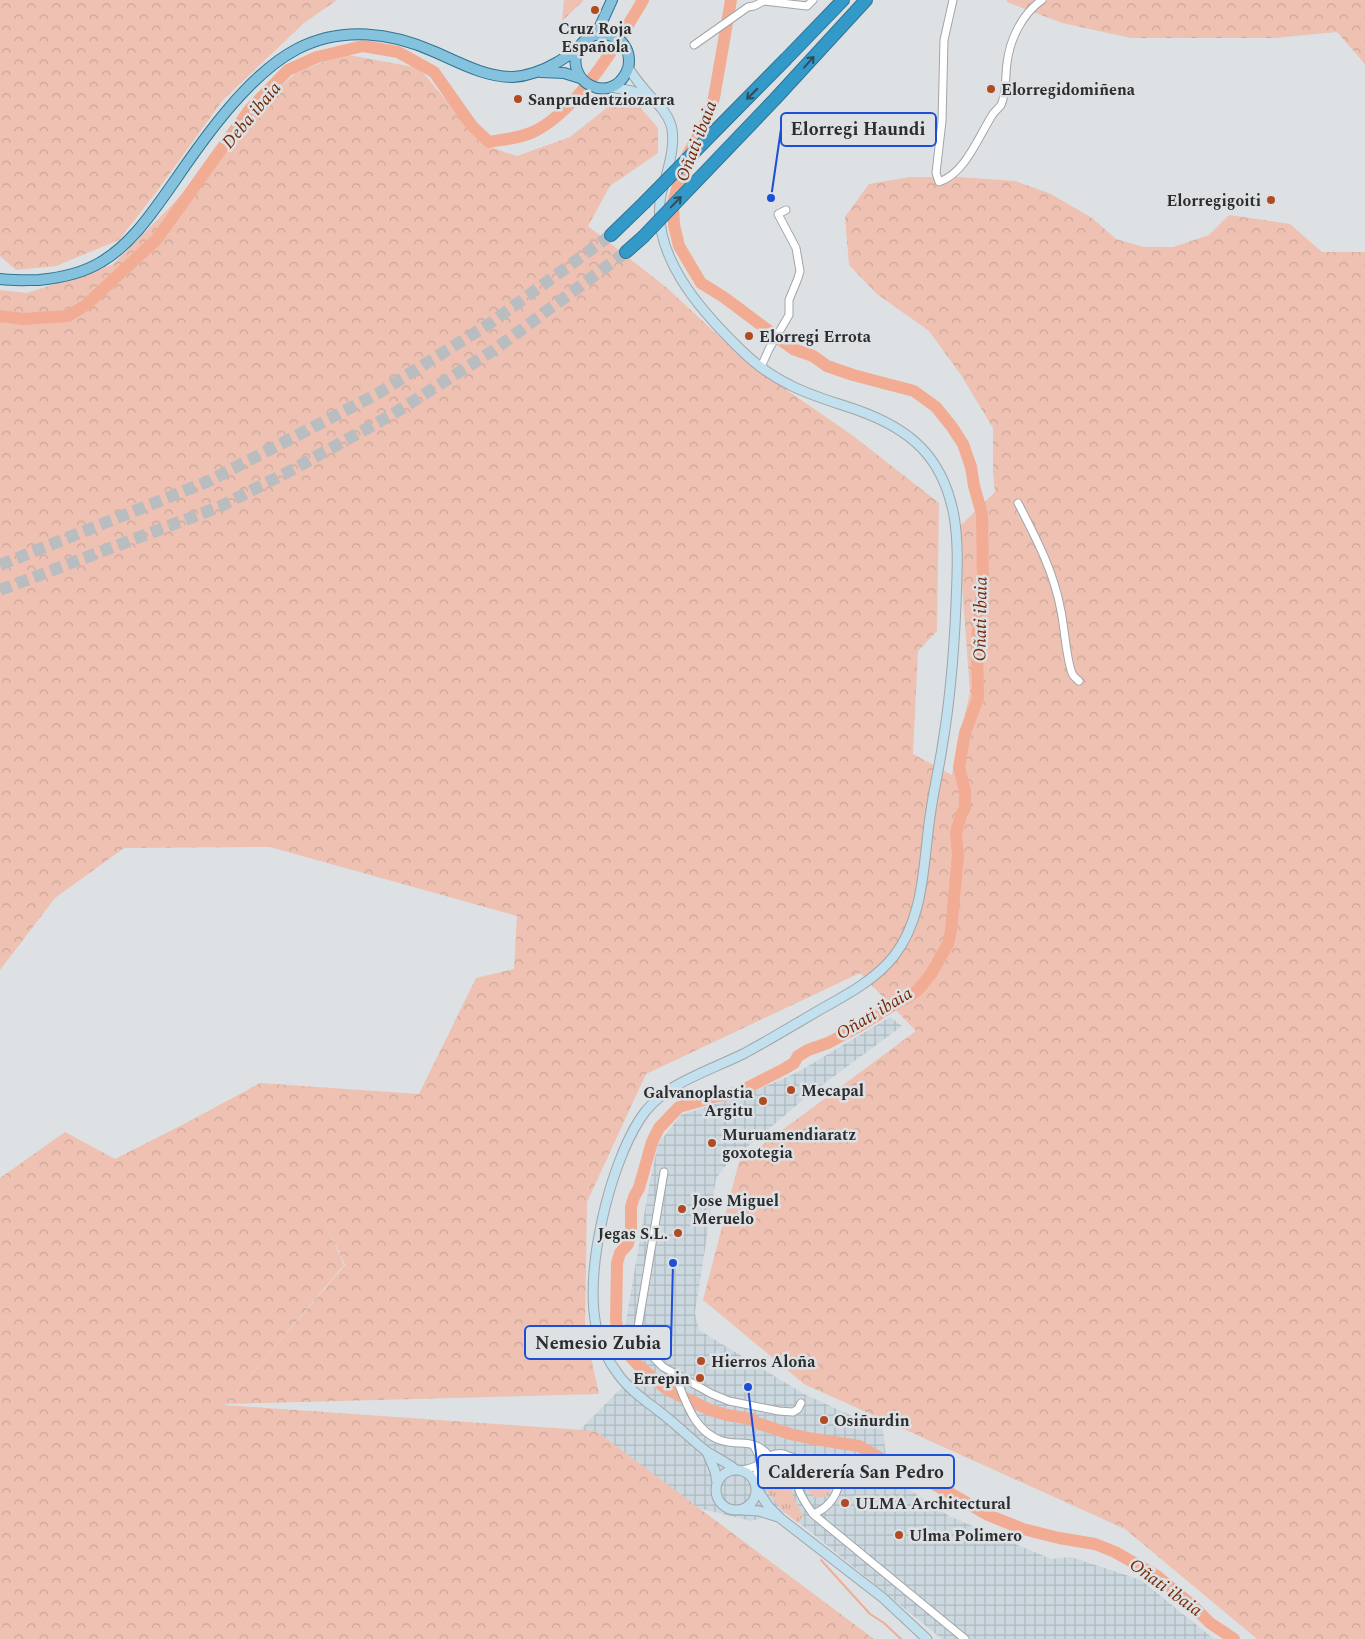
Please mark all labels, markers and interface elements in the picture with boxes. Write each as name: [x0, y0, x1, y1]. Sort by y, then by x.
marker: Cruz Roja Española: [589, 4, 601, 16]
place label: Cruz Roja Española: [558, 17, 632, 59]
one-way arrow: [803, 56, 815, 69]
water label: Deba ibaia: [215, 76, 288, 155]
place label: Elorregidomiñena: [1001, 78, 1136, 102]
marker: Elorregidomiñena: [985, 83, 997, 95]
place label: Sanprudentziozarra: [528, 88, 675, 112]
one-way arrow: [746, 88, 758, 100]
marker: Sanprudentziozarra: [512, 93, 524, 105]
water label: Oñati ibaia: [669, 97, 724, 186]
callout: Elorregi Haundi: [781, 113, 936, 146]
text: Elorregi Haundi: [791, 116, 925, 143]
place label: Elorregigoiti: [1166, 189, 1261, 213]
marker: Elorregigoiti: [1265, 194, 1277, 206]
one-way arrow: [670, 196, 682, 208]
place label: Elorregi Errota: [759, 325, 872, 349]
marker: Elorregi Errota: [743, 330, 755, 342]
water label: Oñati ibaia: [966, 576, 995, 662]
water label: Oñati ibaia: [831, 980, 918, 1047]
place label: Mecapal: [801, 1079, 864, 1103]
place label: Galvanoplastia Argitu: [643, 1081, 754, 1123]
marker: Mecapal: [785, 1084, 797, 1096]
marker: Galvanoplastia Argitu: [757, 1095, 769, 1107]
place label: Muruamendiaratz goxotegia: [722, 1123, 856, 1165]
marker: Muruamendiaratz goxotegia: [706, 1137, 718, 1149]
place label: Jose Miguel Meruelo: [692, 1189, 779, 1231]
marker: Jose Miguel Meruelo: [676, 1203, 688, 1215]
place label: Jegas S.L.: [598, 1222, 668, 1246]
marker: Jegas S.L.: [672, 1227, 684, 1239]
callout: Nemesio Zubia: [525, 1326, 671, 1359]
text: Nemesio Zubia: [535, 1330, 662, 1357]
place label: Hierros Aloña: [711, 1350, 816, 1374]
marker: Hierros Aloña: [695, 1355, 707, 1367]
place label: Errepin: [633, 1367, 690, 1391]
marker: Errepin: [694, 1372, 706, 1384]
place label: Osiñurdin: [834, 1409, 910, 1433]
marker: Osiñurdin: [818, 1414, 830, 1426]
callout: Calderería San Pedro: [758, 1455, 954, 1488]
text: Calderería San Pedro: [768, 1459, 944, 1486]
place label: ULMA Architectural: [855, 1492, 1011, 1516]
marker: ULMA Architectural: [839, 1497, 851, 1509]
place label: Ulma Polimero: [909, 1524, 1022, 1548]
marker: Ulma Polimero: [893, 1529, 905, 1541]
water label: Oñati ibaia: [1123, 1552, 1208, 1623]

